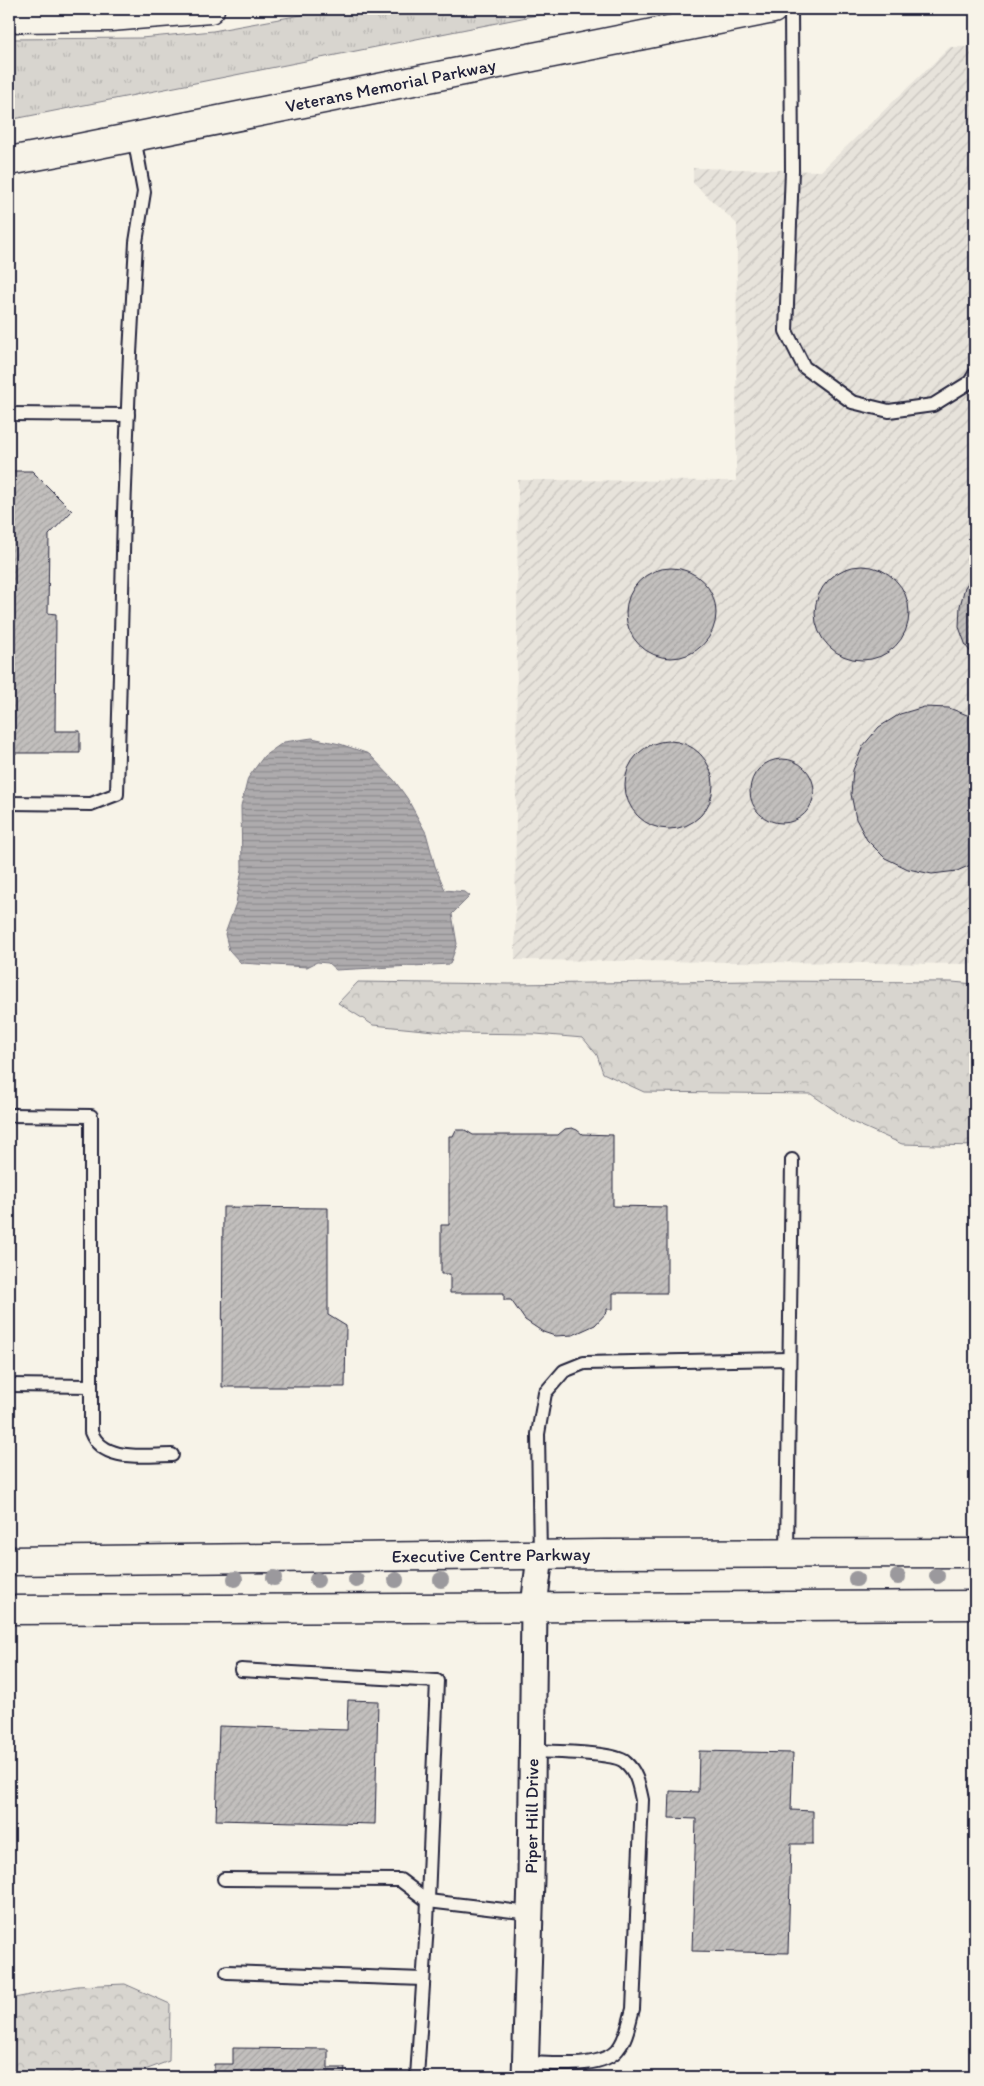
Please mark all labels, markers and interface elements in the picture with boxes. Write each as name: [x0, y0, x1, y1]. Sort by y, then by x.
street label: Veterans Memorial Parkway: [283, 54, 498, 117]
street label: Executive Centre Parkway: [391, 1543, 591, 1567]
street label: Piper Hill Drive: [520, 1758, 543, 1874]

